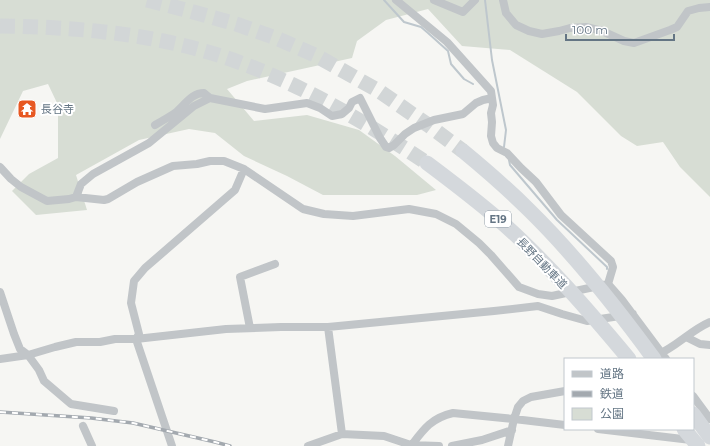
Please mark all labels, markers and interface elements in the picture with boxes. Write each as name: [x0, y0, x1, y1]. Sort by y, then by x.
scale bar: [566, 16, 674, 42]
text: 100 m: [572, 22, 608, 37]
temple icon: 長谷寺: [16, 98, 38, 120]
place label: 長谷寺: [41, 102, 74, 116]
road number: E19: [485, 211, 511, 227]
street label: 長野自動車道: [514, 234, 570, 292]
legend: [564, 358, 694, 430]
text: 道路: [600, 366, 624, 381]
text: 鉄道: [600, 386, 624, 401]
text: 公園: [600, 406, 624, 421]

